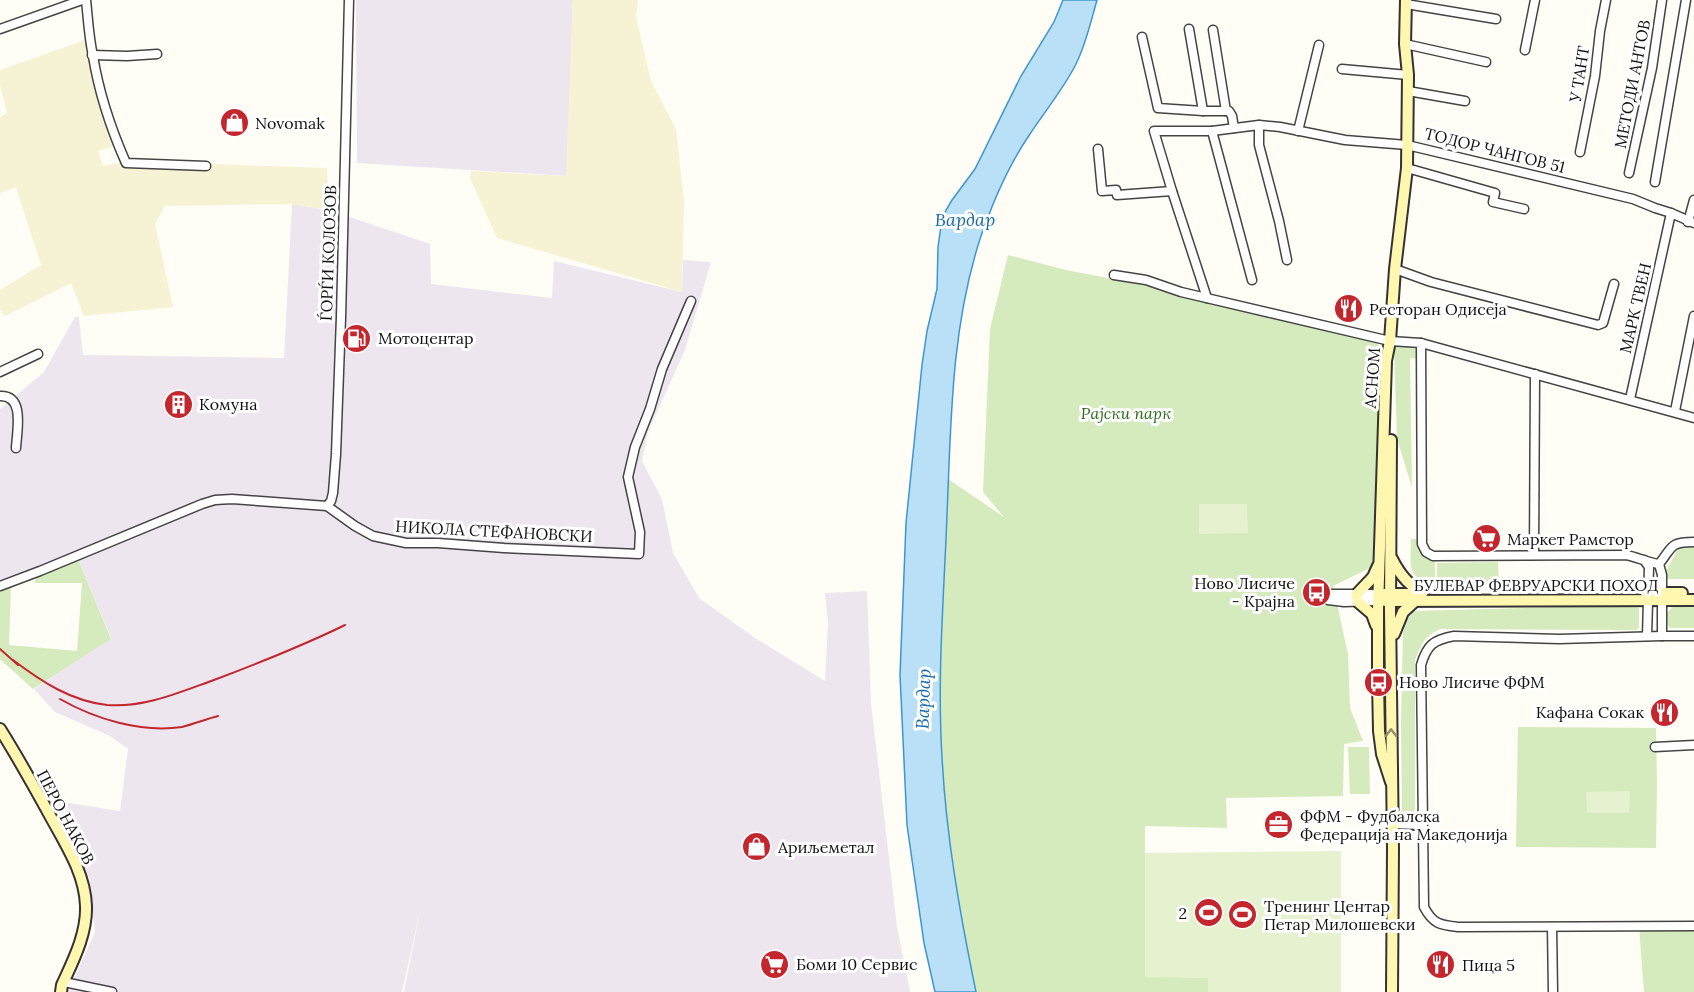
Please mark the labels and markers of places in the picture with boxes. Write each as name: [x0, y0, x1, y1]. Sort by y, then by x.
shop icon: Novomak: [218, 107, 250, 139]
place label: Novomak: [255, 113, 325, 133]
restaurant icon: Ресторан Одисеја: [1332, 293, 1364, 325]
place label: Ресторан Одисеја: [1369, 299, 1507, 319]
fuel station icon: Мотоцентар: [341, 322, 373, 354]
place label: Мотоцентар: [378, 328, 474, 348]
building icon: Комуна: [162, 388, 194, 420]
place label: Комуна: [199, 394, 258, 414]
supermarket icon: Маркет Рамстор: [1470, 523, 1502, 555]
place label: Маркет Рамстор: [1507, 529, 1634, 549]
place label: Ново Лисиче - Крајна: [1194, 573, 1295, 611]
bus stop icon: Ново Лисиче - Крајна: [1300, 576, 1332, 608]
bus stop icon: Ново Лисиче ФФМ: [1362, 666, 1394, 698]
place label: Ново Лисиче ФФМ: [1399, 672, 1545, 692]
restaurant icon: Кафана Сокак: [1649, 696, 1681, 728]
place label: Кафана Сокак: [1536, 702, 1644, 722]
place label: ФФМ - Фудбалска Федерација на Македонија: [1300, 806, 1508, 844]
office icon: ФФМ - Фудбалска Федерација на Македонија: [1263, 809, 1295, 841]
shop icon: Ариљеметал: [741, 831, 773, 863]
place label: Ариљеметал: [777, 837, 874, 857]
place label: Тренинг Центар Петар Милошевски: [1264, 896, 1415, 934]
sports icon: 2: [1192, 897, 1224, 929]
sports icon: Тренинг Центар Петар Милошевски: [1227, 899, 1259, 931]
place label: 2: [1178, 903, 1187, 923]
supermarket icon: Боми 10 Сервис: [759, 948, 791, 980]
restaurant icon: Пица 5: [1425, 949, 1457, 981]
place label: Боми 10 Сервис: [796, 954, 918, 974]
place label: Пица 5: [1462, 955, 1515, 975]

